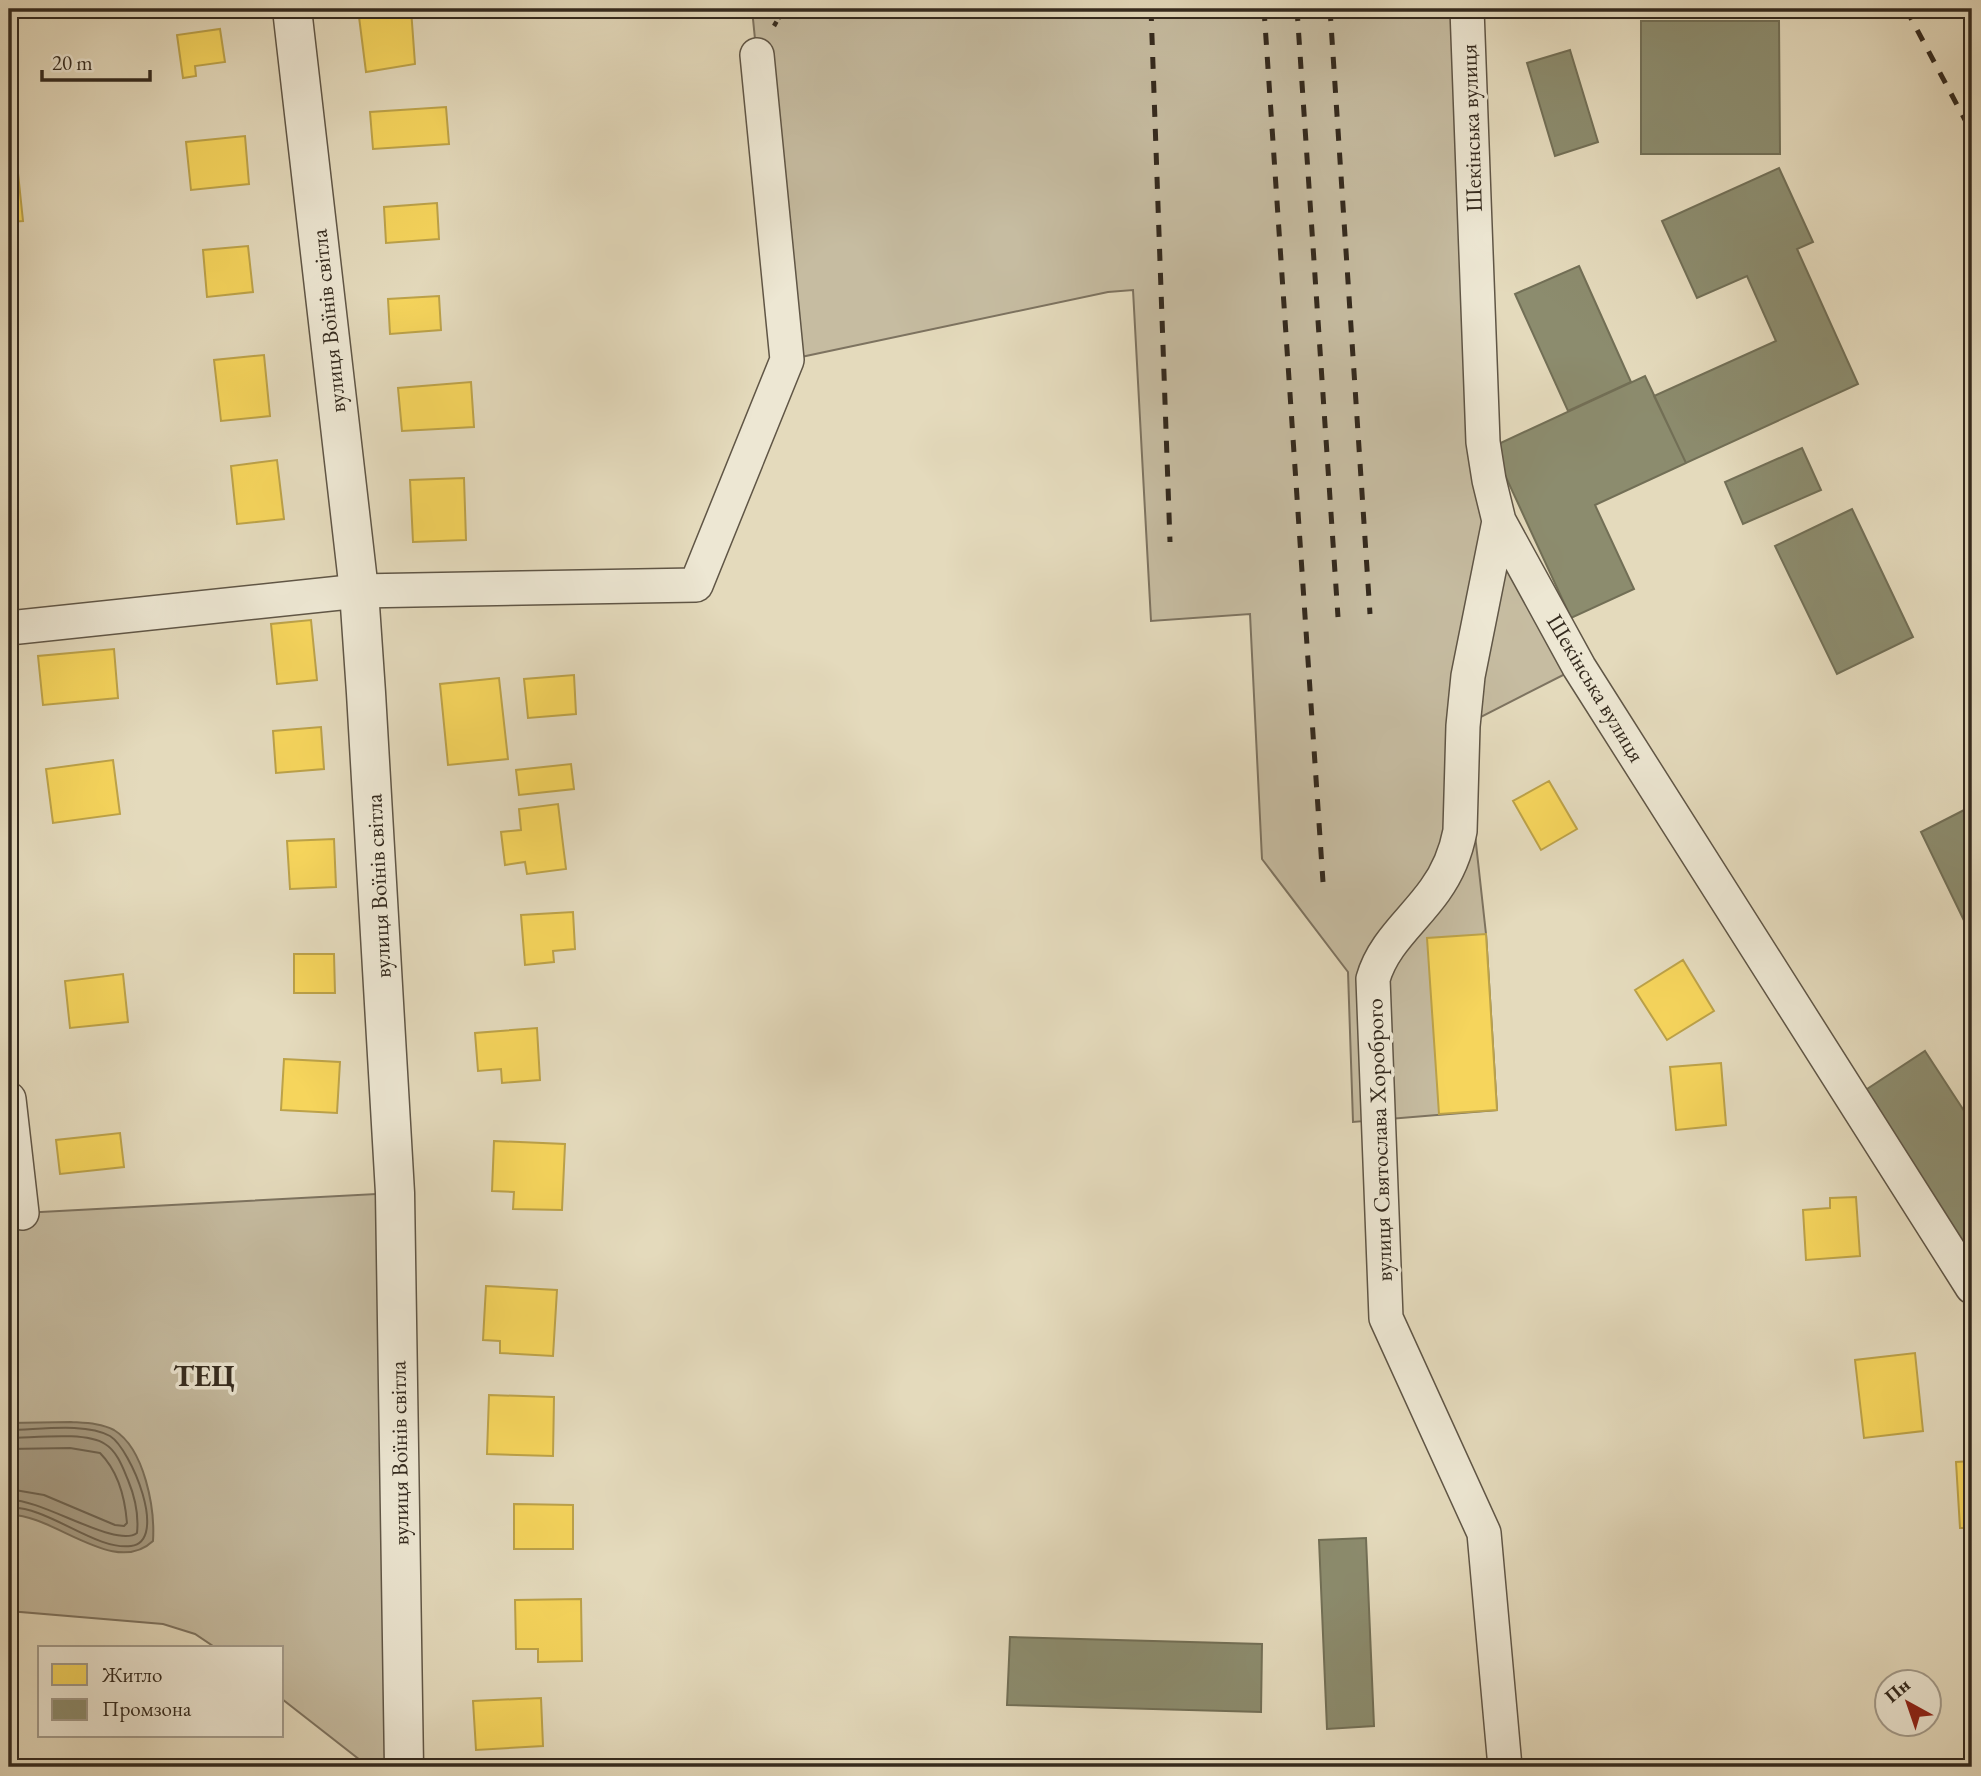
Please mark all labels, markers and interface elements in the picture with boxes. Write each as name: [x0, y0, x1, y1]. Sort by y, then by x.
scale bar: [42, 38, 150, 82]
street label: Шекінська вулиця: [1453, 44, 1489, 212]
text: 20 m: [52, 49, 93, 76]
street label: вулиця Воїнів світла: [303, 227, 353, 414]
street label: Шекінська вулиця: [1540, 608, 1652, 768]
street label: вулиця Воїнів світла: [358, 792, 398, 979]
street label: вулиця Святослава Хороброго: [1359, 998, 1399, 1282]
district label: ТЕЦ: [173, 1356, 235, 1395]
street label: вулиця Воїнів світла: [382, 1360, 416, 1546]
legend: [38, 1646, 284, 1738]
text: Житло: [101, 1661, 162, 1688]
north arrow: [1872, 1668, 1942, 1738]
text: Пн: [1879, 1672, 1915, 1708]
text: Промзона: [102, 1695, 192, 1722]

